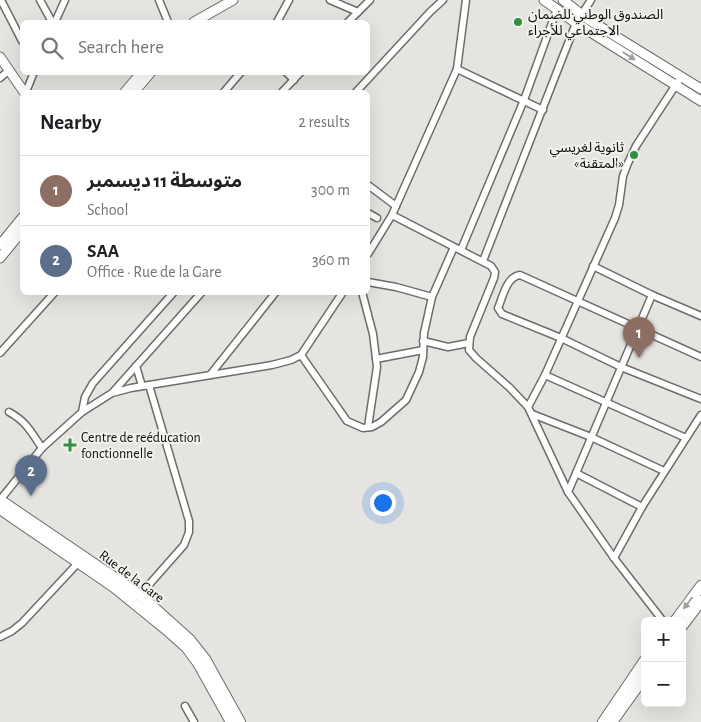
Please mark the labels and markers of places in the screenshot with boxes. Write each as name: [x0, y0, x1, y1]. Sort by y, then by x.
place label: الصندوق الوطني للضمان الاجتماعي للأجراء: [528, 8, 663, 41]
marker: الصندوق الوطني للضمان الاجتماعي للأجراء: [512, 16, 524, 28]
place label: ثانوية لغريسي «المتقنة»: [550, 141, 624, 171]
marker: ثانوية لغريسي «المتقنة»: [628, 149, 640, 161]
pin: 1: [623, 317, 655, 358]
place label: Centre de reéducation fonctionnelle: [81, 431, 201, 461]
marker: Centre de reéducation fonctionnelle: [63, 438, 77, 452]
pin: 2: [15, 455, 47, 496]

